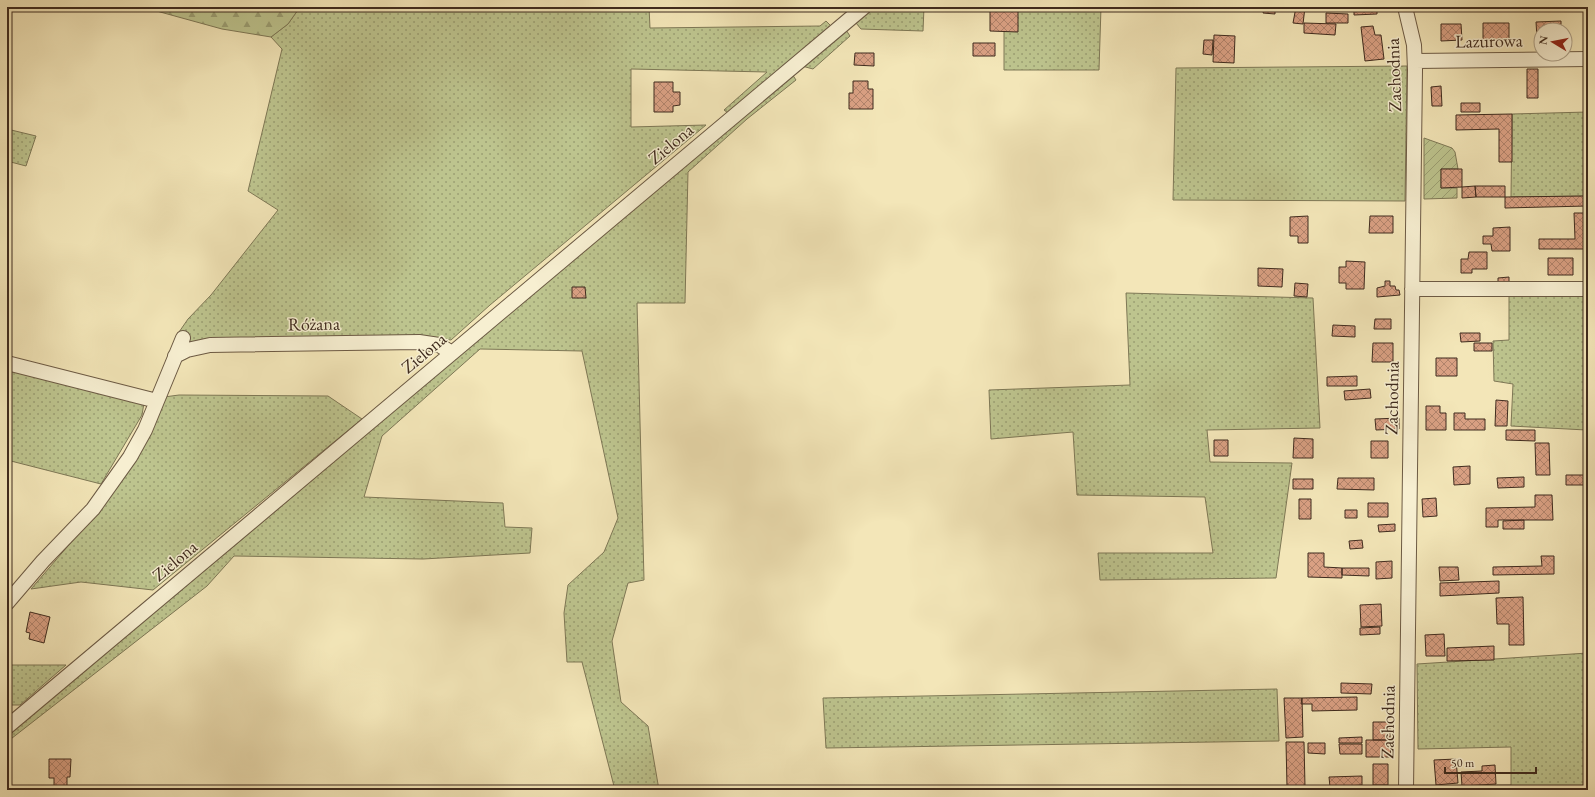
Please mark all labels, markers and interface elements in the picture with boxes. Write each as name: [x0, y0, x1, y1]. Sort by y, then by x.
north arrow: [1533, 22, 1573, 62]
street label: Lazurowa: [1455, 28, 1524, 53]
text: N: [1535, 35, 1551, 46]
street label: Zachodnia: [1381, 37, 1406, 112]
street label: Zielona: [643, 118, 699, 169]
street label: Różana: [288, 312, 341, 335]
street label: Zielona: [396, 327, 452, 378]
street label: Zachodnia: [1379, 360, 1404, 435]
street label: Zielona: [147, 535, 203, 586]
street label: Zachodnia: [1375, 684, 1400, 759]
scale bar: [1445, 749, 1536, 775]
text: 50 m: [1451, 755, 1475, 771]

